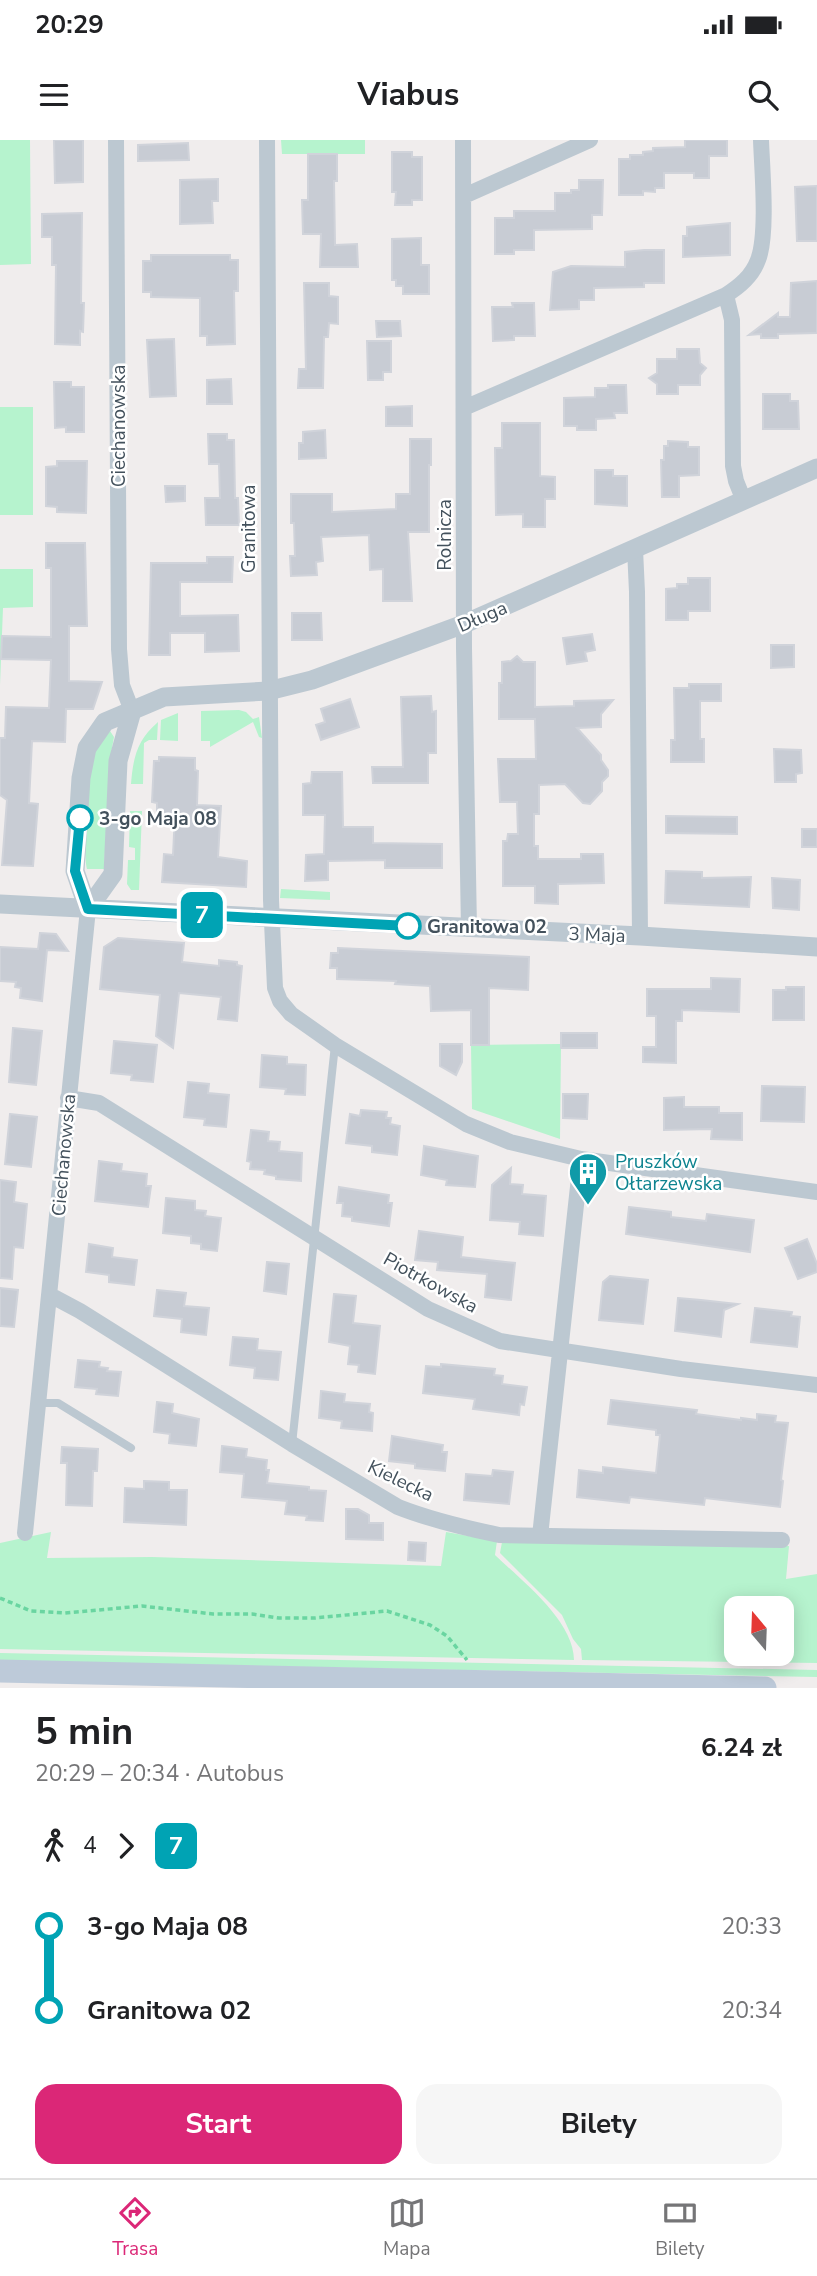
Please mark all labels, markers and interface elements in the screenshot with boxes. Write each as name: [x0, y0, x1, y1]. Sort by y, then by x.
text: 20:29: [35, 7, 104, 42]
text: Viabus: [358, 73, 459, 116]
icon: menu: [35, 76, 73, 114]
icon: search: [744, 76, 782, 114]
street label: Ciechanowska: [106, 365, 132, 487]
street label: Granitowa: [236, 485, 262, 573]
street label: Rolnicza: [432, 499, 458, 571]
street label: Długa: [454, 595, 511, 639]
marker: 3-go Maja 08: [67, 805, 93, 831]
place label: 3-go Maja 08: [99, 806, 217, 832]
line badge: 7: [179, 892, 225, 938]
text: 7: [195, 899, 209, 931]
marker: Granitowa 02: [395, 913, 421, 939]
place label: Granitowa 02: [427, 914, 547, 940]
street label: 3 Maja: [568, 921, 626, 949]
street label: Ciechanowska: [46, 1093, 82, 1217]
place label: Pruszków Ołtarzewska: [615, 1149, 722, 1197]
building icon: Pruszków Ołtarzewska: [567, 1151, 609, 1206]
street label: Piotrkowska: [379, 1246, 482, 1320]
street label: Kielecka: [363, 1454, 438, 1508]
north arrow: [724, 1596, 794, 1666]
map controls: [724, 1596, 794, 1666]
text: 5 min: [35, 1706, 133, 1757]
text: 6.24 zł: [701, 1730, 782, 1765]
text: 20:29 – 20:34 · Autobus: [35, 1758, 284, 1789]
icon: walk: [35, 1827, 73, 1865]
icon: forward: [107, 1827, 145, 1865]
text: 4: [83, 1830, 97, 1861]
text: 7: [169, 1830, 183, 1862]
text: 3-go Maja 08: [87, 1909, 248, 1944]
text: 20:33: [722, 1911, 782, 1942]
text: Granitowa 02: [87, 1993, 251, 2028]
text: 20:34: [722, 1995, 782, 2026]
button: Start: [35, 2084, 402, 2164]
button: Bilety: [416, 2084, 782, 2164]
tab: Trasa: [112, 2194, 158, 2262]
tab: Mapa: [383, 2194, 431, 2262]
tab: Bilety: [655, 2194, 705, 2262]

